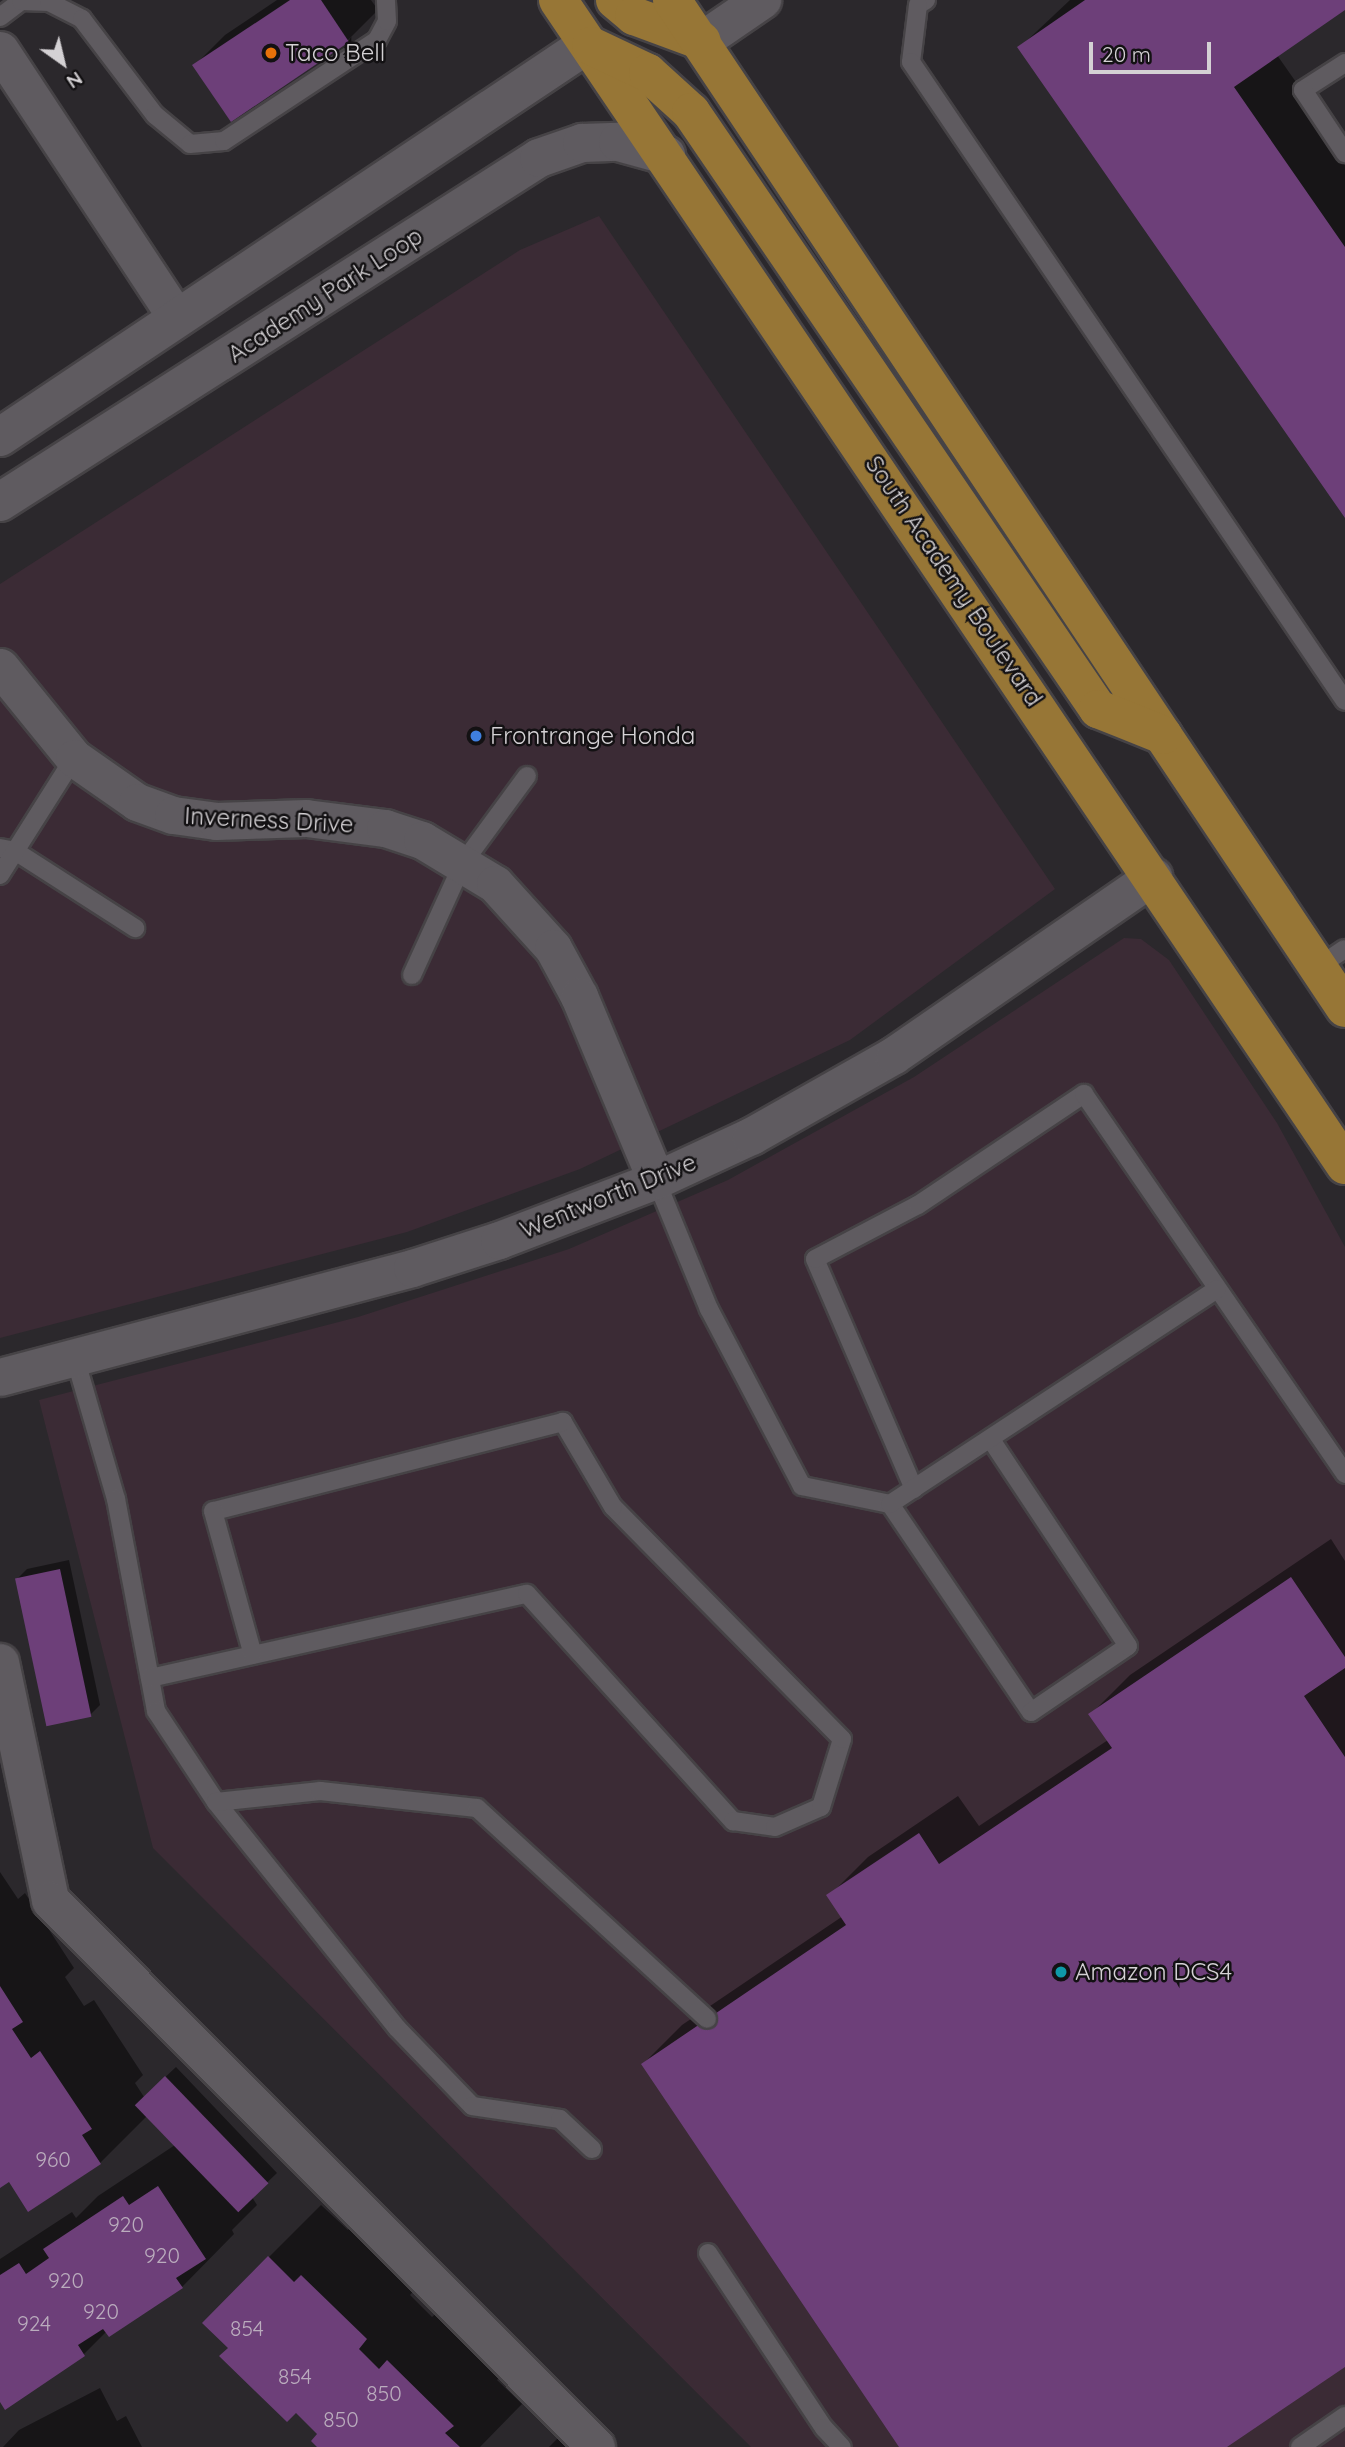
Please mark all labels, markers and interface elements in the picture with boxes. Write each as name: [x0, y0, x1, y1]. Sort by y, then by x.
north arrow: [28, 28, 98, 98]
scale bar: [1093, 28, 1216, 72]
place label: Taco Bell: [285, 39, 385, 67]
text: 20 m: [1102, 41, 1151, 67]
marker: Taco Bell: [263, 45, 279, 61]
text: N: [62, 67, 87, 94]
street label: Academy Park Loop: [222, 221, 428, 369]
street label: South Academy Boulevard: [859, 450, 1049, 712]
place label: Frontrange Honda: [490, 722, 695, 750]
marker: Frontrange Honda: [468, 728, 484, 744]
street label: Inverness Drive: [184, 801, 354, 839]
street label: Wentworth Drive: [516, 1148, 700, 1244]
place label: Amazon DCS4: [1075, 1958, 1232, 1986]
marker: Amazon DCS4: [1053, 1964, 1069, 1980]
house number: 960: [35, 2146, 71, 2172]
house number: 920: [108, 2211, 144, 2237]
house number: 920: [144, 2242, 180, 2268]
house number: 920: [48, 2267, 84, 2293]
house number: 920: [83, 2298, 119, 2324]
house number: 924: [17, 2310, 51, 2336]
house number: 854: [230, 2315, 264, 2341]
house number: 854: [278, 2363, 312, 2389]
house number: 850: [366, 2380, 402, 2406]
house number: 850: [323, 2406, 359, 2432]

